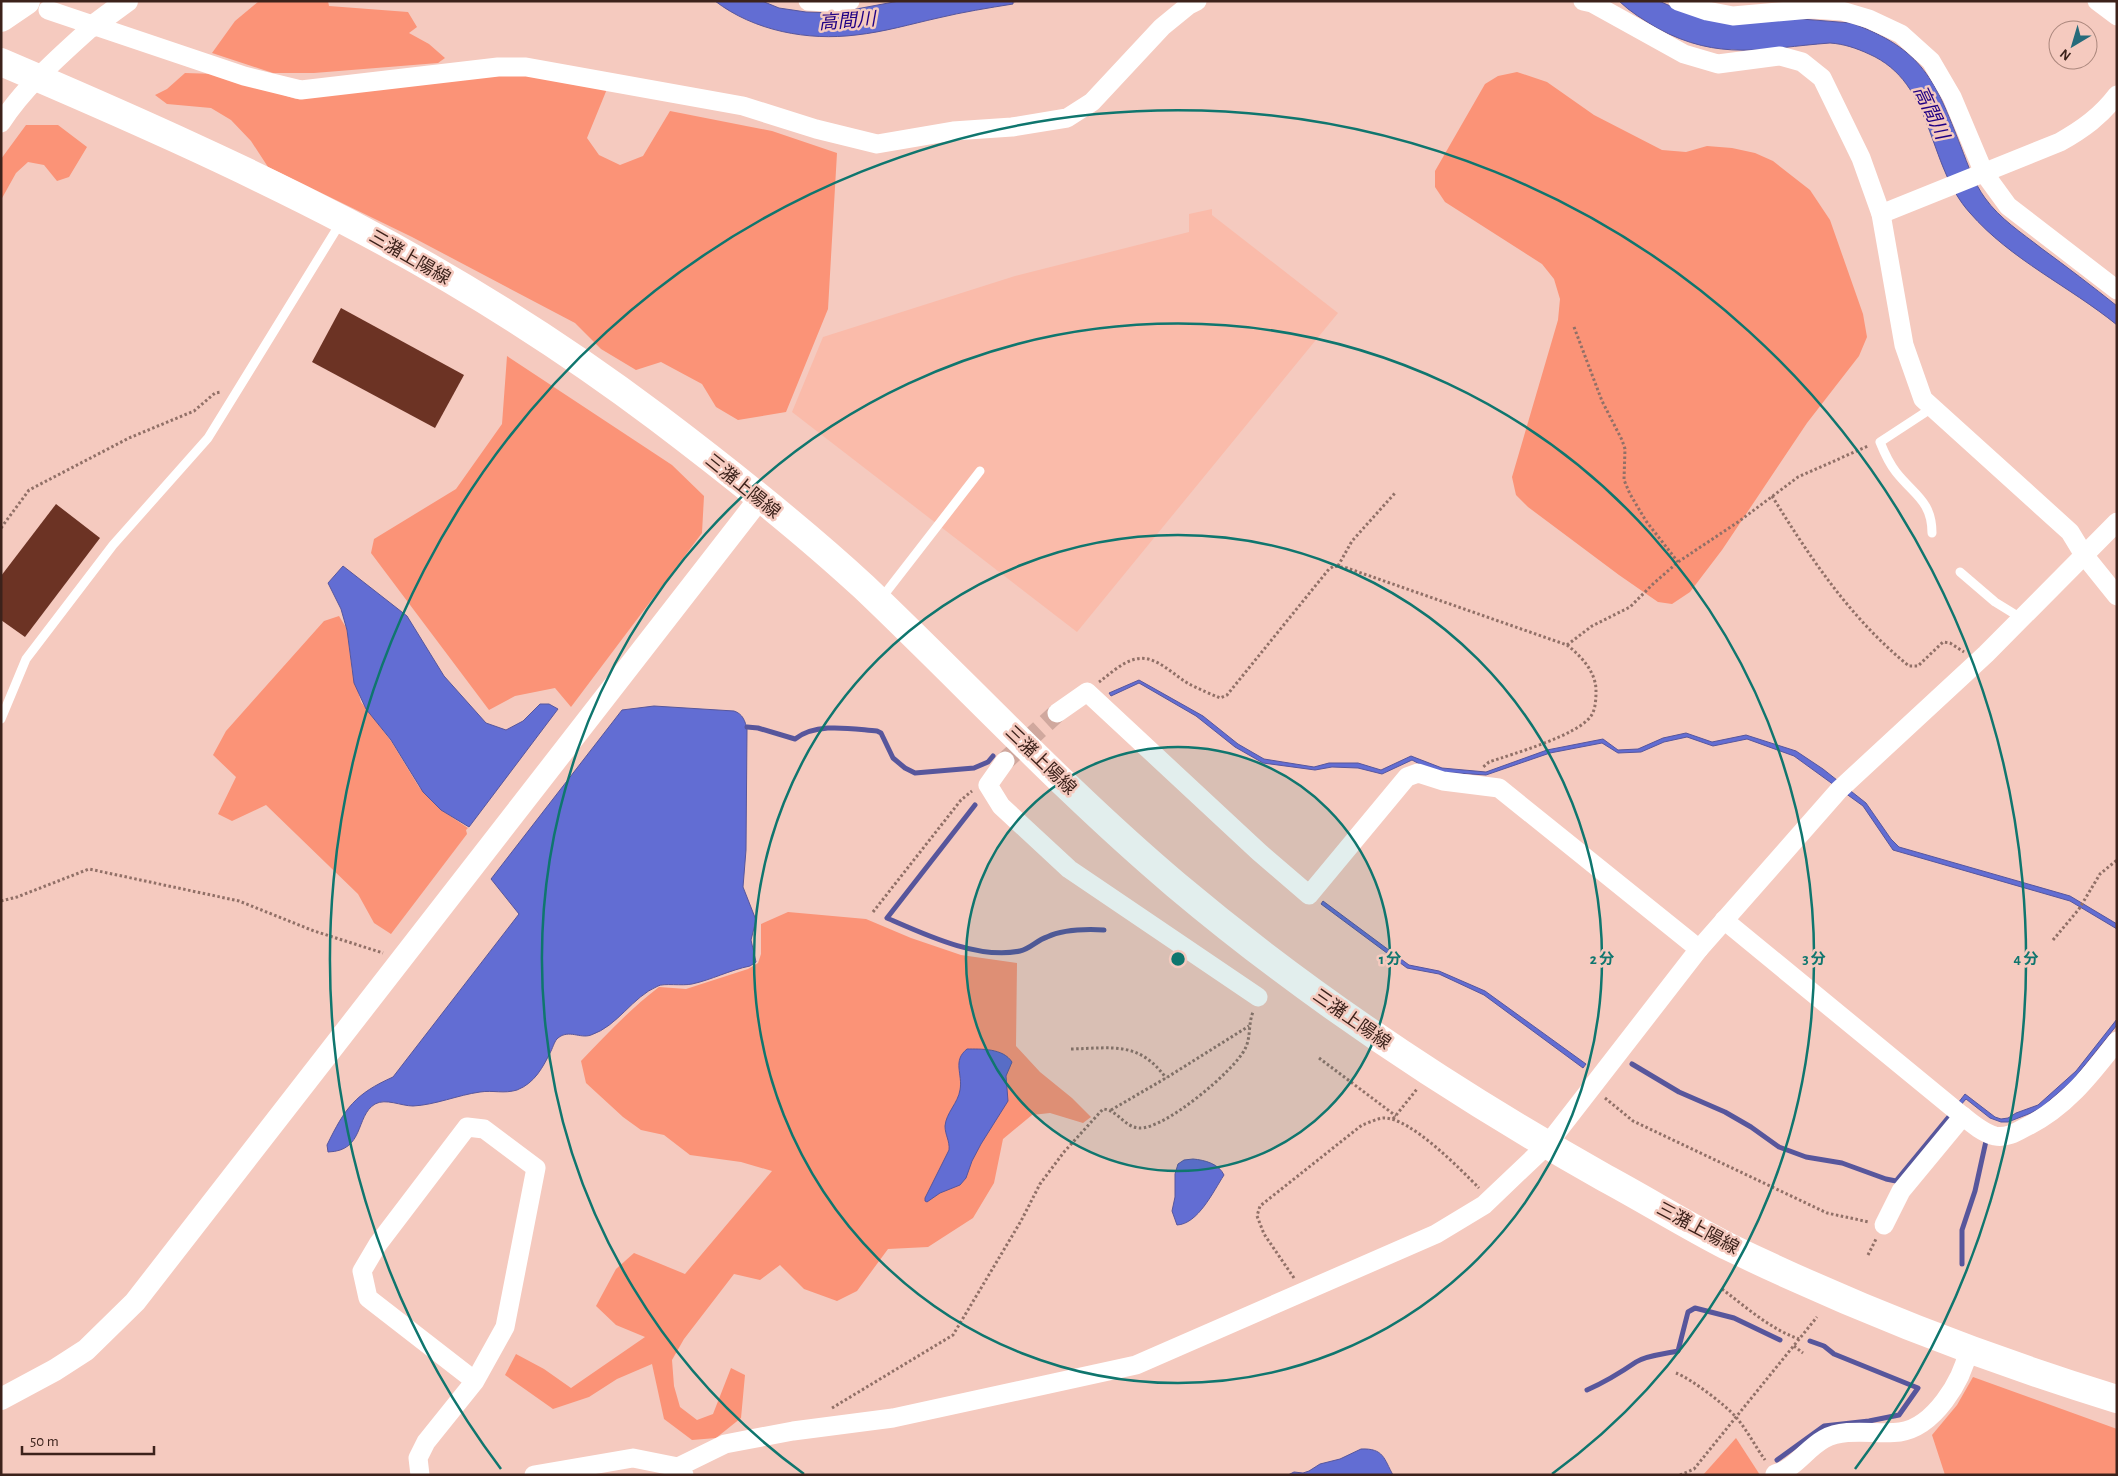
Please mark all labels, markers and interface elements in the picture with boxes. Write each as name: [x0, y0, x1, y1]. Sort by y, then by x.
water label: 高間川: [818, 9, 878, 33]
north arrow: [2048, 20, 2098, 70]
text: N: [2057, 46, 2074, 63]
water label: 高間川: [1910, 82, 1953, 144]
street label: 三潴上陽線: [366, 226, 454, 288]
street label: 三潴上陽線: [702, 450, 784, 522]
street label: 三潴上陽線: [1002, 722, 1080, 798]
centre of rings: [1169, 950, 1187, 968]
text: 1 分: [1379, 951, 1401, 967]
text: 2 分: [1590, 951, 1614, 967]
text: 3 分: [1802, 951, 1826, 967]
text: 4 分: [2014, 951, 2038, 967]
street label: 三潴上陽線: [1309, 985, 1395, 1053]
street label: 三潴上陽線: [1654, 1198, 1742, 1258]
scale bar: [22, 1424, 155, 1456]
text: 50 m: [30, 1434, 59, 1449]

